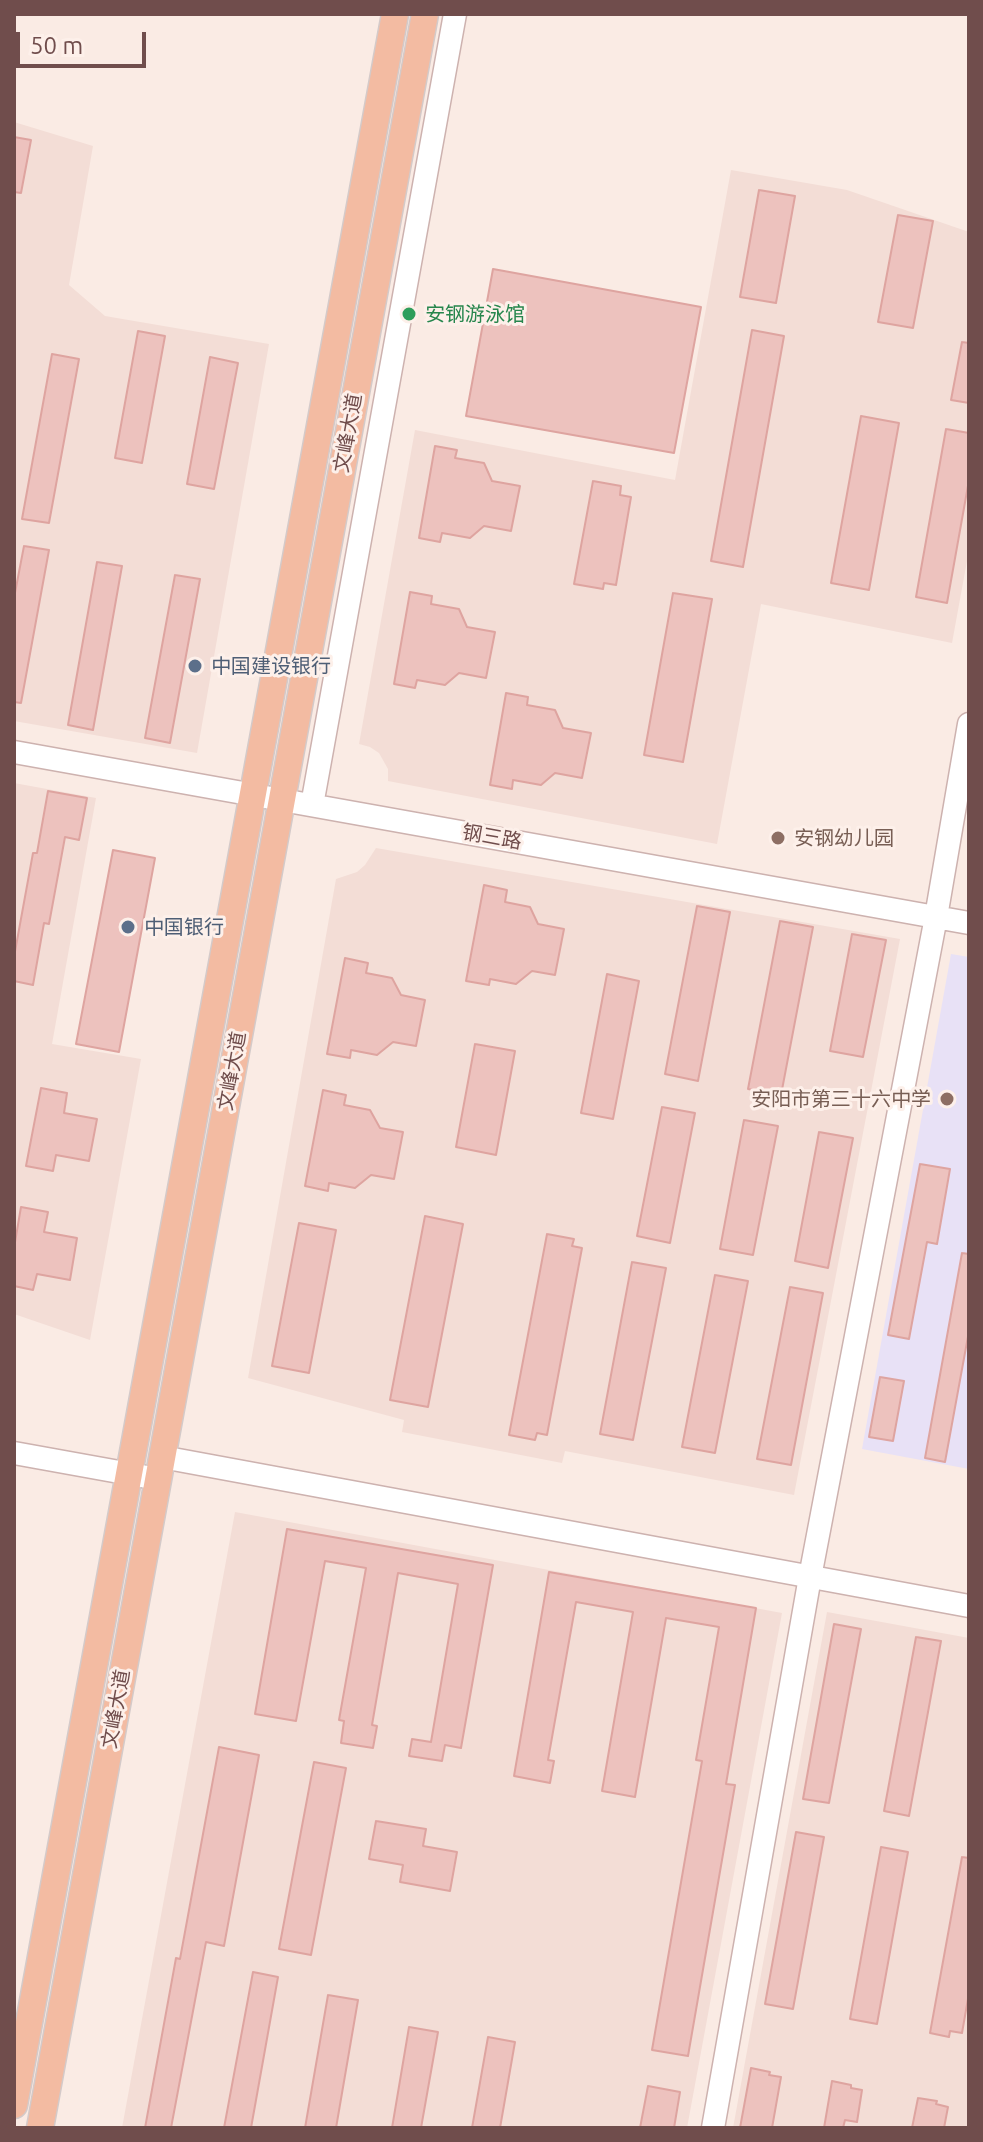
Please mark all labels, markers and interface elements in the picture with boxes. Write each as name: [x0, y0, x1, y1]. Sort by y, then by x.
scale bar: [20, 16, 150, 66]
text: 50 m: [30, 32, 83, 59]
place label: 安钢游泳馆: [425, 302, 525, 326]
marker: 安钢游泳馆: [400, 305, 418, 323]
street label: 文峰大道: [329, 392, 367, 474]
place label: 中国建设银行: [211, 654, 331, 678]
marker: 中国建设银行: [186, 657, 204, 675]
street label: 钢三路: [460, 820, 524, 854]
place label: 安钢幼儿园: [794, 826, 894, 850]
marker: 安钢幼儿园: [769, 829, 787, 847]
place label: 中国银行: [144, 915, 224, 939]
marker: 中国银行: [119, 918, 137, 936]
street label: 文峰大道: [213, 1030, 251, 1112]
place label: 安阳市第三十六中学: [751, 1087, 931, 1111]
marker: 安阳市第三十六中学: [938, 1090, 956, 1108]
street label: 文峰大道: [97, 1668, 135, 1750]

